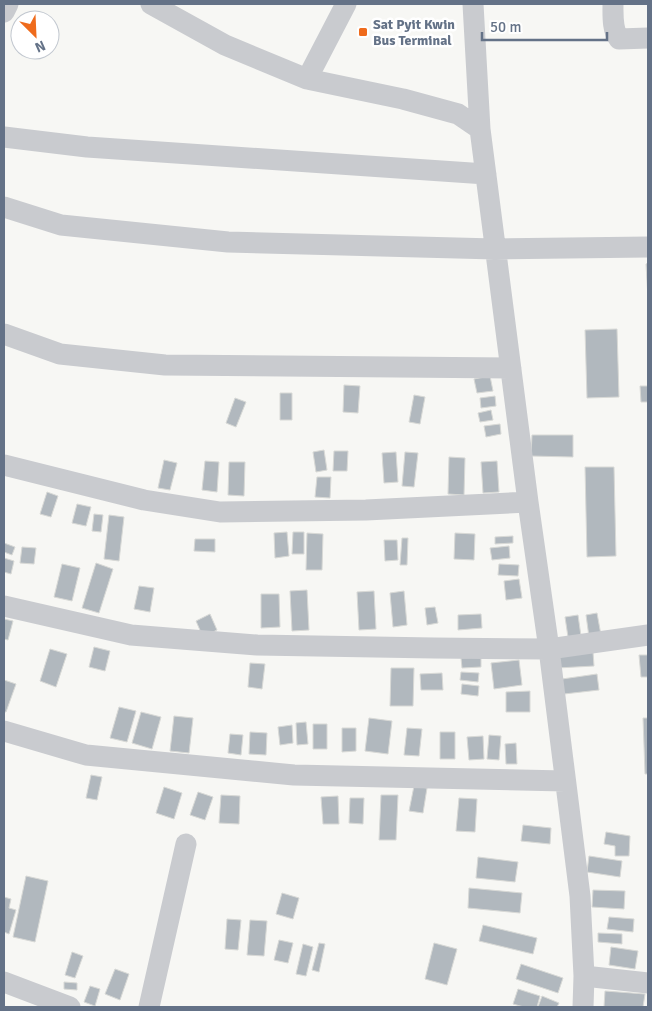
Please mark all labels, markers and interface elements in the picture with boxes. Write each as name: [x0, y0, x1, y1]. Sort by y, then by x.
north arrow: [10, 10, 60, 60]
scale bar: [482, 10, 607, 42]
place label: Sat Pyit Kwin Bus Terminal: [373, 16, 455, 49]
text: 50 m: [490, 18, 521, 36]
marker: Sat Pyit Kwin Bus Terminal: [357, 26, 369, 38]
text: N: [32, 37, 48, 56]

